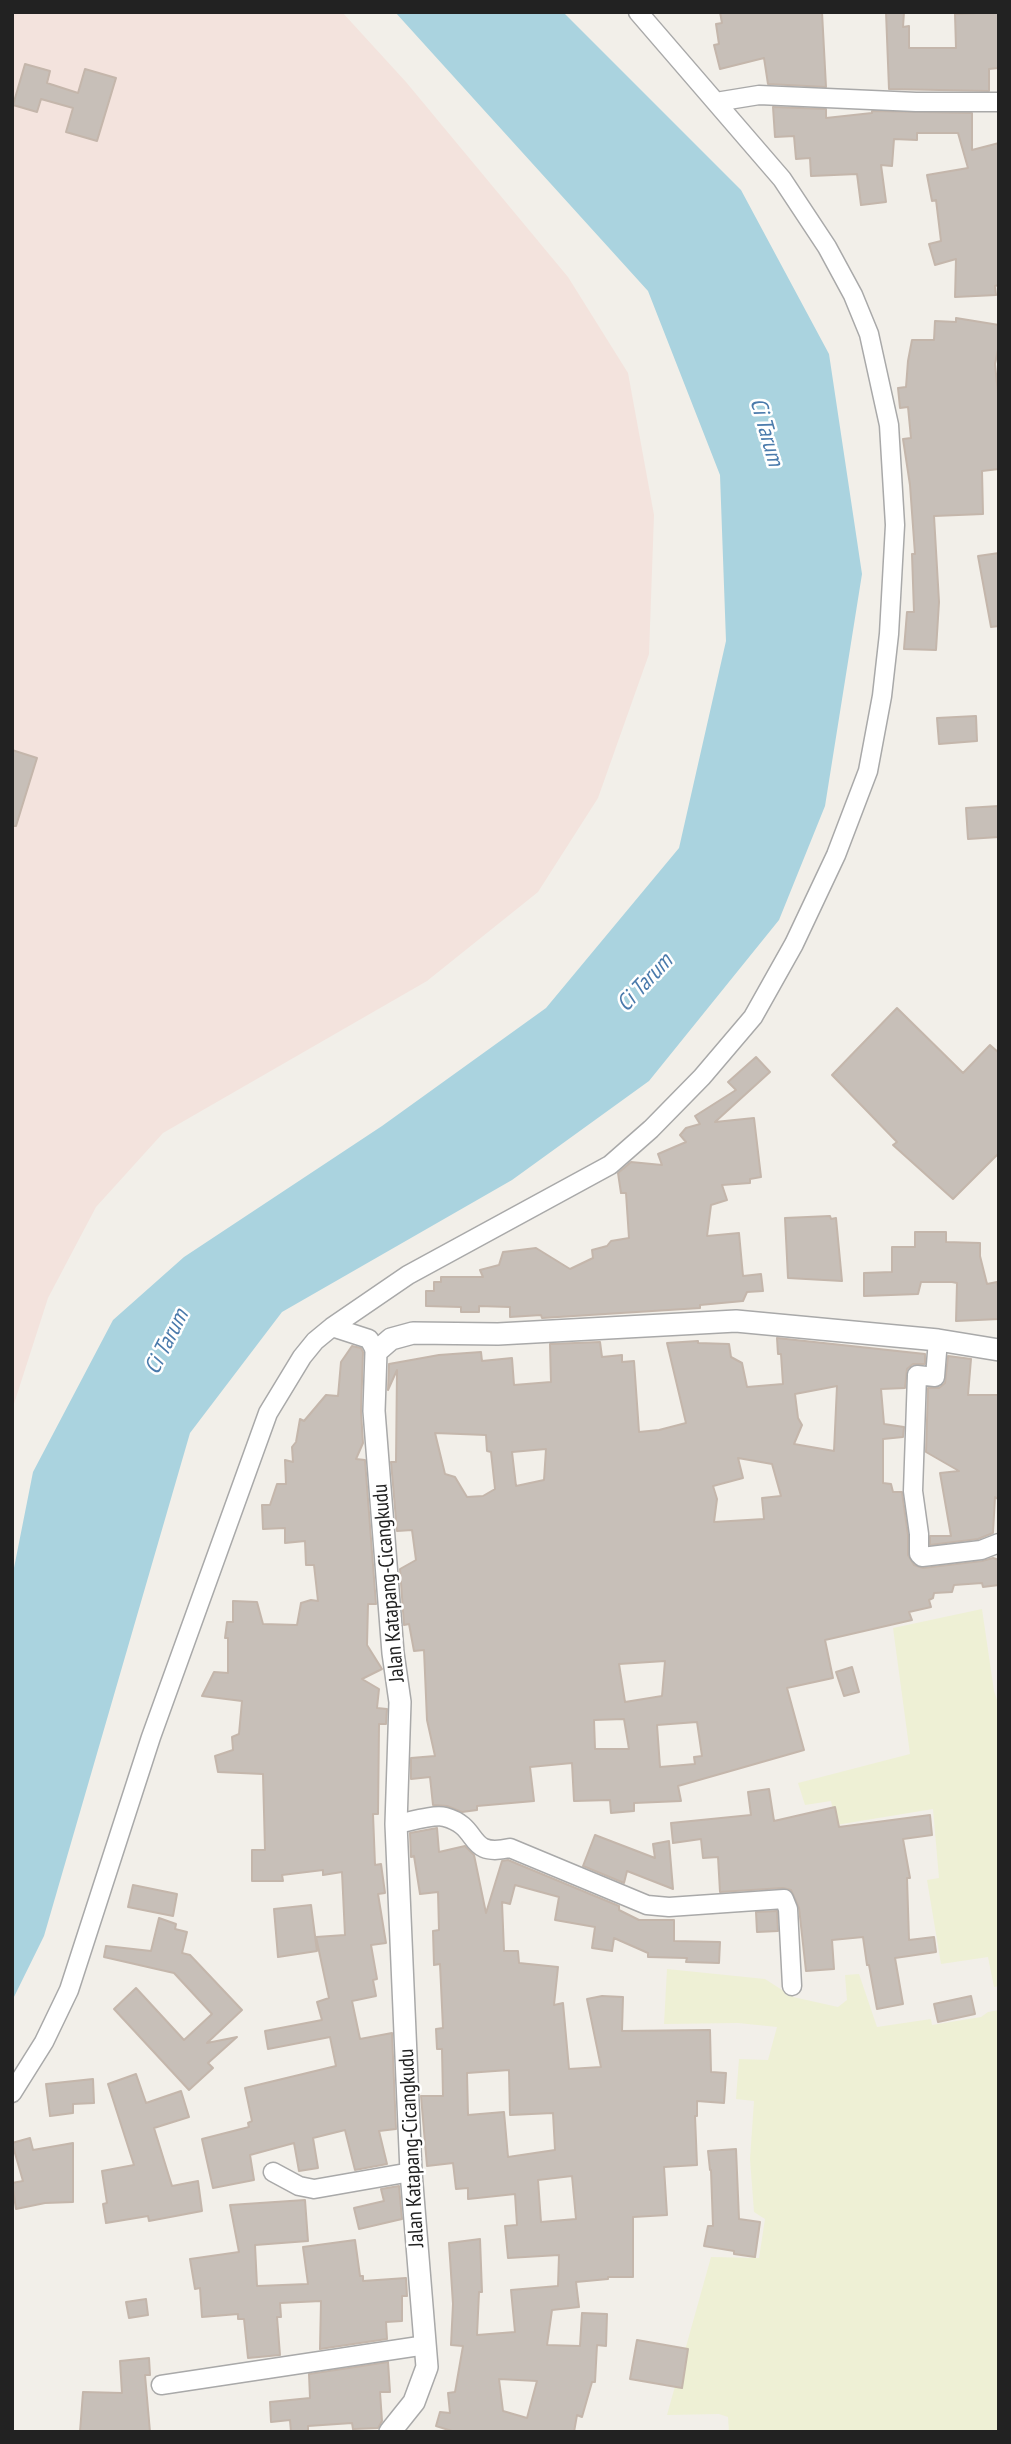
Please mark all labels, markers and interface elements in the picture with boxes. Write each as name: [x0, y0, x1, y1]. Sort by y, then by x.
water label: Ci Tarum: [743, 395, 789, 469]
water label: Ci Tarum: [611, 948, 679, 1018]
water label: Ci Tarum: [139, 1305, 195, 1379]
street label: Jalan Katapang-Cicangkudu: [368, 1483, 410, 1683]
street label: Jalan Katapang-Cicangkudu: [394, 2048, 430, 2248]

